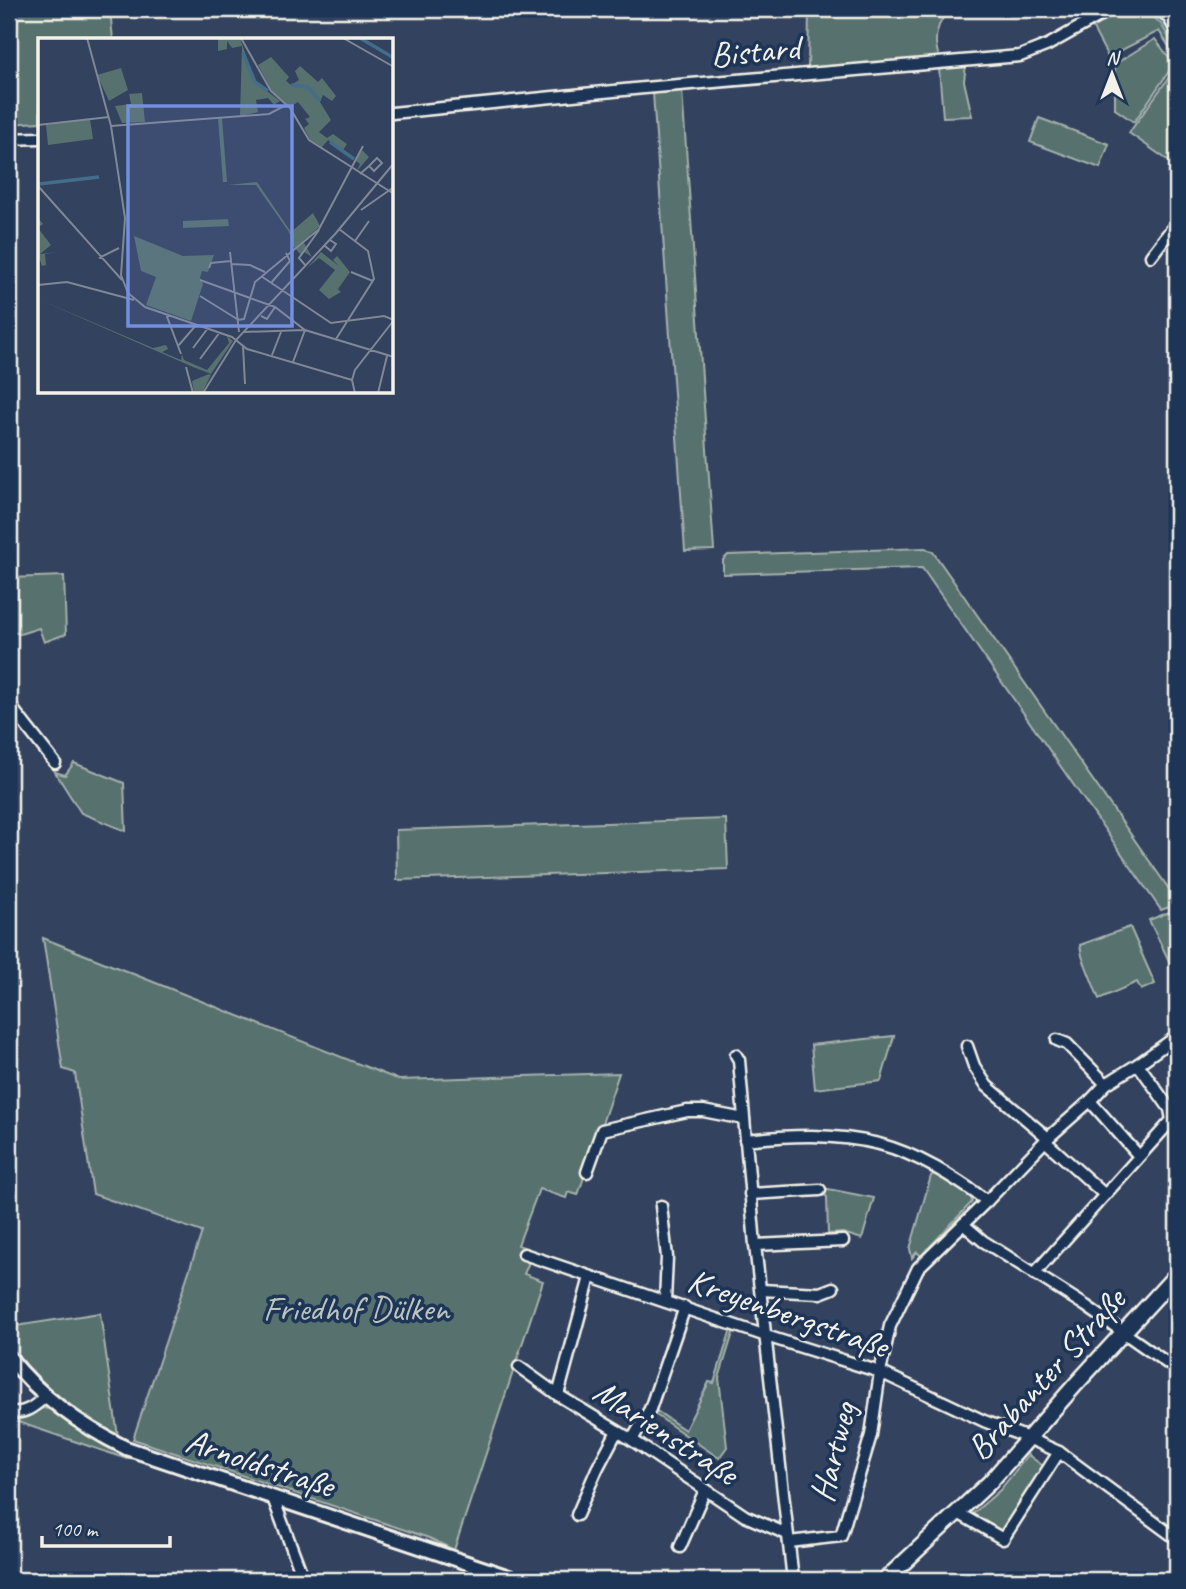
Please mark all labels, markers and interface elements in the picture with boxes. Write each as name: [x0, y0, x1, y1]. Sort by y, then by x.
street label: Bistard: [709, 24, 807, 77]
inset map: [38, 38, 394, 394]
north arrow: [1078, 38, 1148, 108]
text: N: [1106, 46, 1121, 70]
street label: Kreyenbergstraße: [682, 1258, 897, 1369]
street label: Brabanter Straße: [957, 1277, 1137, 1470]
park label: Friedhof Dülken: [263, 1286, 451, 1331]
street label: Marienstraße: [585, 1369, 749, 1497]
street label: Hartweg: [799, 1396, 867, 1506]
street label: Arnoldstraße: [180, 1418, 342, 1509]
scale bar: [42, 1505, 170, 1549]
text: 100 m: [52, 1516, 99, 1542]

